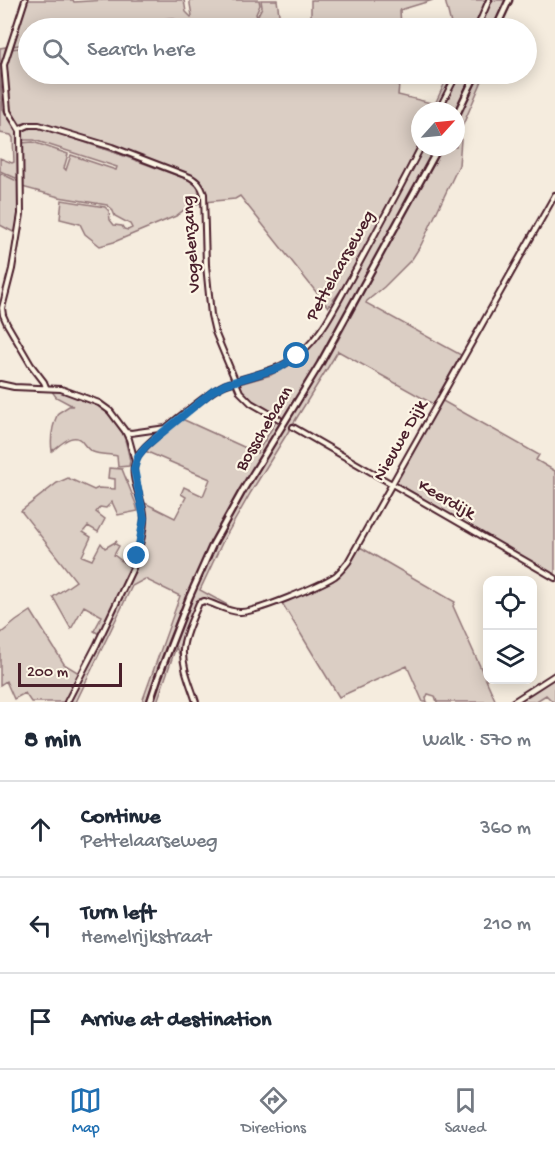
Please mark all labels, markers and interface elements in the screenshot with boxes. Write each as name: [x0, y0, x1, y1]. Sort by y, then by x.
search box: [18, 18, 537, 84]
icon: search: [39, 35, 72, 68]
text: Search here: [87, 38, 195, 64]
north arrow: [411, 102, 465, 156]
street label: Vogelenzang: [178, 195, 206, 294]
street label: Pettelaarseweg: [302, 207, 380, 326]
route start: [283, 342, 309, 368]
street label: Bosschebaan: [231, 383, 299, 476]
street label: Nieuwe Dijk: [369, 395, 434, 485]
street label: Keerdijk: [414, 475, 480, 526]
route end: [123, 542, 149, 568]
map controls: [483, 576, 537, 684]
button: locate: [483, 576, 537, 630]
button: layers: [483, 630, 537, 684]
scale bar: [18, 660, 122, 688]
text: 200 m: [27, 664, 68, 683]
text: 8 min: [24, 726, 81, 757]
text: Walk · 570 m: [423, 730, 531, 753]
text: Continue: [81, 805, 161, 831]
icon: ahead: [24, 813, 57, 846]
text: 360 m: [480, 818, 531, 841]
text: Pettelaarseweg: [81, 831, 218, 854]
text: Turn left: [81, 901, 155, 927]
icon: left: [24, 909, 57, 942]
text: 210 m: [483, 914, 531, 937]
text: Hemelrijkstraat: [81, 927, 211, 950]
icon: arrive: [24, 1005, 57, 1038]
text: Arrive at destination: [81, 1008, 271, 1034]
tab: Map: [69, 1084, 102, 1139]
tab: Directions: [241, 1084, 306, 1139]
tab: Saved: [445, 1084, 486, 1139]

